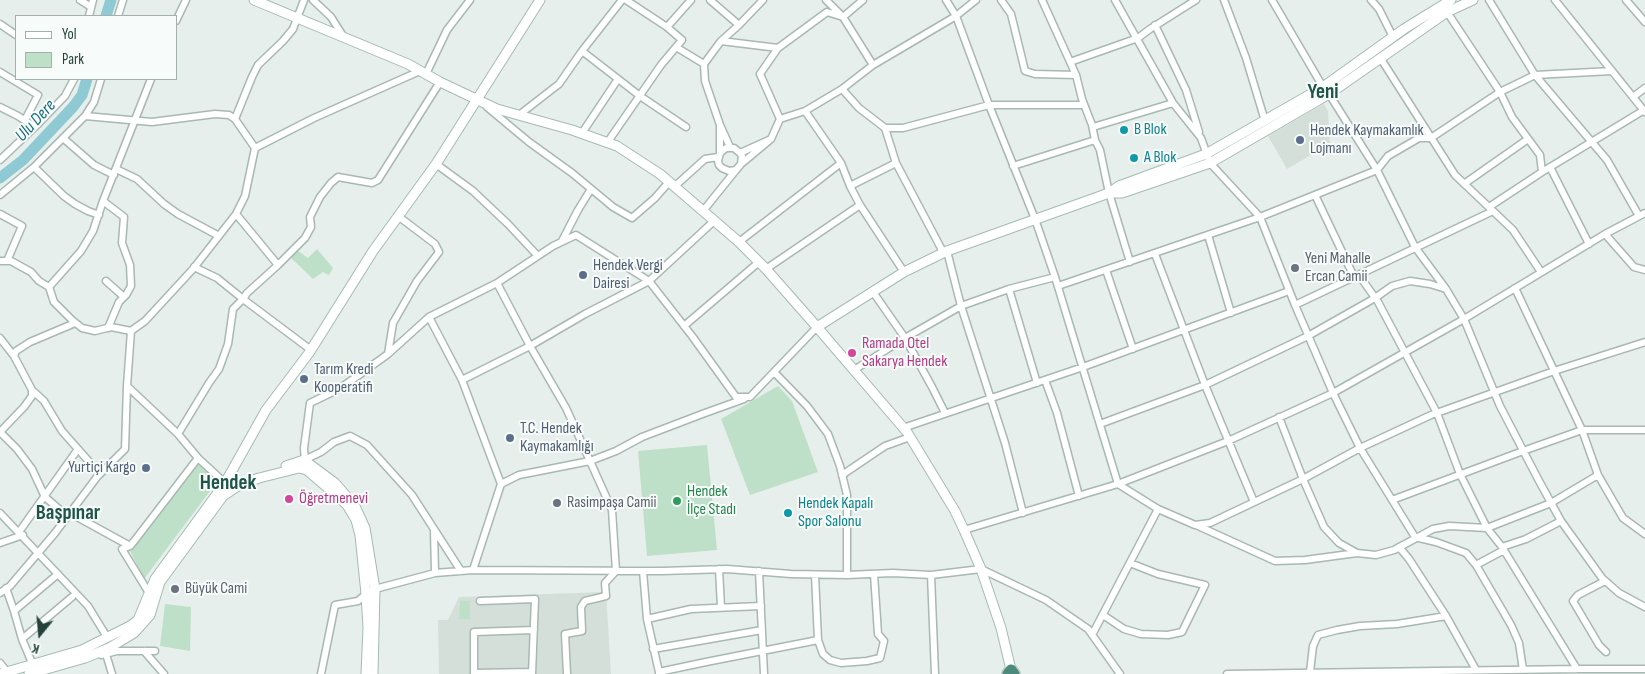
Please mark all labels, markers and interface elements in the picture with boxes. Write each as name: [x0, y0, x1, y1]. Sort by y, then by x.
legend: [15, 15, 178, 80]
text: Yol: [62, 25, 77, 44]
text: Park: [62, 50, 84, 69]
district label: Yeni: [1307, 80, 1339, 106]
water label: Ulu Dere: [11, 95, 61, 147]
place label: B Blok: [1134, 120, 1167, 140]
place label: Hendek Kaymakamlık Lojmanı: [1310, 121, 1424, 159]
marker: B Blok: [1118, 124, 1130, 136]
marker: Hendek Kaymakamlık Lojmanı: [1294, 134, 1306, 146]
place label: A Blok: [1144, 148, 1176, 168]
marker: A Blok: [1128, 152, 1140, 164]
place label: Yeni Mahalle Ercan Camii: [1305, 249, 1371, 287]
place label: Hendek Vergi Dairesi: [593, 256, 663, 294]
marker: Yeni Mahalle Ercan Camii: [1289, 262, 1301, 274]
marker: Hendek Vergi Dairesi: [577, 269, 589, 281]
place label: Ramada Otel Sakarya Hendek: [862, 334, 947, 372]
marker: Ramada Otel Sakarya Hendek: [846, 347, 858, 359]
place label: Tarım Kredi Kooperatifi: [314, 360, 374, 398]
marker: Tarım Kredi Kooperatifi: [298, 373, 310, 385]
place label: T.C. Hendek Kaymakamlığı: [520, 419, 594, 457]
marker: T.C. Hendek Kaymakamlığı: [504, 432, 516, 444]
place label: Yurtiçi Kargo: [68, 458, 136, 478]
marker: Yurtiçi Kargo: [140, 462, 152, 474]
district label: Hendek: [200, 471, 256, 497]
place label: Hendek İlçe Stadı: [687, 482, 736, 520]
place label: Öğretmenevi: [299, 489, 368, 509]
marker: Öğretmenevi: [283, 493, 295, 505]
place label: Rasimpaşa Camii: [567, 493, 656, 513]
place label: Hendek Kapalı Spor Salonu: [798, 494, 873, 532]
marker: Hendek İlçe Stadı: [671, 495, 683, 507]
marker: Rasimpaşa Camii: [551, 497, 563, 509]
district label: Başpınar: [36, 501, 100, 527]
marker: Hendek Kapalı Spor Salonu: [782, 507, 794, 519]
place label: Büyük Cami: [185, 579, 247, 599]
marker: Büyük Cami: [169, 583, 181, 595]
north arrow: [15, 609, 65, 659]
text: K: [30, 640, 41, 658]

